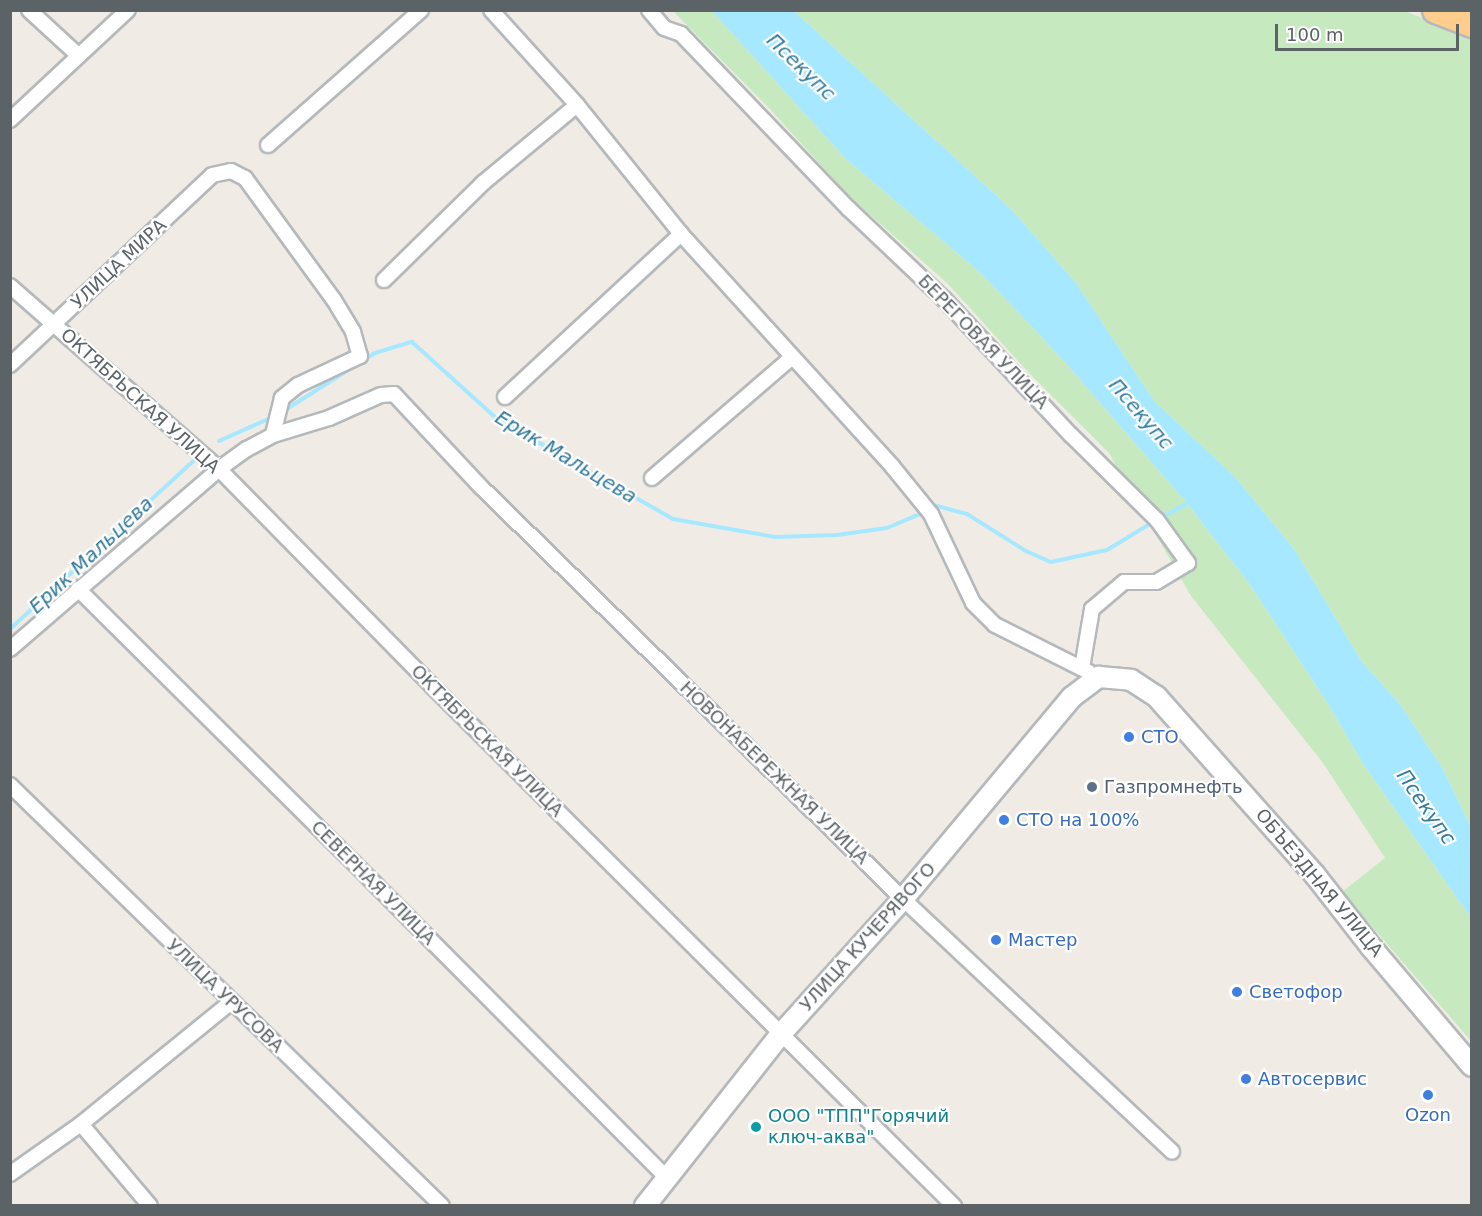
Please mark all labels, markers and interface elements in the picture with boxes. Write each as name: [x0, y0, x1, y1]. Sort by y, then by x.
scale bar: [1278, 12, 1462, 50]
text: 100 m: [1286, 24, 1344, 45]
water label: Псекупс: [762, 28, 840, 106]
street label: УЛИЦА МИРА: [67, 214, 171, 314]
street label: БЕРЕГОВАЯ УЛИЦА: [913, 270, 1053, 414]
street label: ОКТЯБРЬСКАЯ УЛИЦА: [56, 324, 224, 478]
water label: Псекупс: [1104, 374, 1178, 454]
water label: Ерик Мальцева: [491, 405, 641, 509]
water label: Ерик Мальцева: [24, 491, 158, 619]
street label: ОКТЯБРЬСКАЯ УЛИЦА: [406, 660, 568, 822]
street label: НОВОНАБЕРЕЖНАЯ УЛИЦА: [675, 677, 873, 869]
place label: СТО: [1141, 726, 1179, 748]
marker: СТО: [1122, 730, 1136, 744]
water label: Псекупс: [1391, 765, 1461, 849]
place label: Газпромнефть: [1104, 776, 1243, 798]
marker: Газпромнефть: [1085, 780, 1099, 794]
street label: ОБЪЕЗДНАЯ УЛИЦА: [1251, 805, 1387, 961]
place label: СТО на 100%: [1016, 809, 1139, 831]
marker: СТО на 100%: [997, 813, 1011, 827]
street label: СЕВЕРНАЯ УЛИЦА: [306, 816, 440, 950]
street label: УЛИЦА КУЧЕРЯВОГО: [796, 858, 940, 1016]
place label: Мастер: [1008, 929, 1077, 951]
marker: Мастер: [989, 933, 1003, 947]
street label: УЛИЦА УРУСОВА: [162, 935, 288, 1057]
place label: Светофор: [1249, 981, 1343, 1003]
marker: Светофор: [1230, 985, 1244, 999]
place label: Автосервис: [1258, 1068, 1367, 1090]
marker: Автосервис: [1239, 1072, 1253, 1086]
marker: Ozon: [1421, 1088, 1435, 1102]
place label: Ozon: [1405, 1104, 1451, 1126]
place label: ООО "ТПП"Горячий ключ-аква": [768, 1106, 949, 1148]
marker: ООО "ТПП"Горячий ключ-аква": [749, 1120, 763, 1134]

